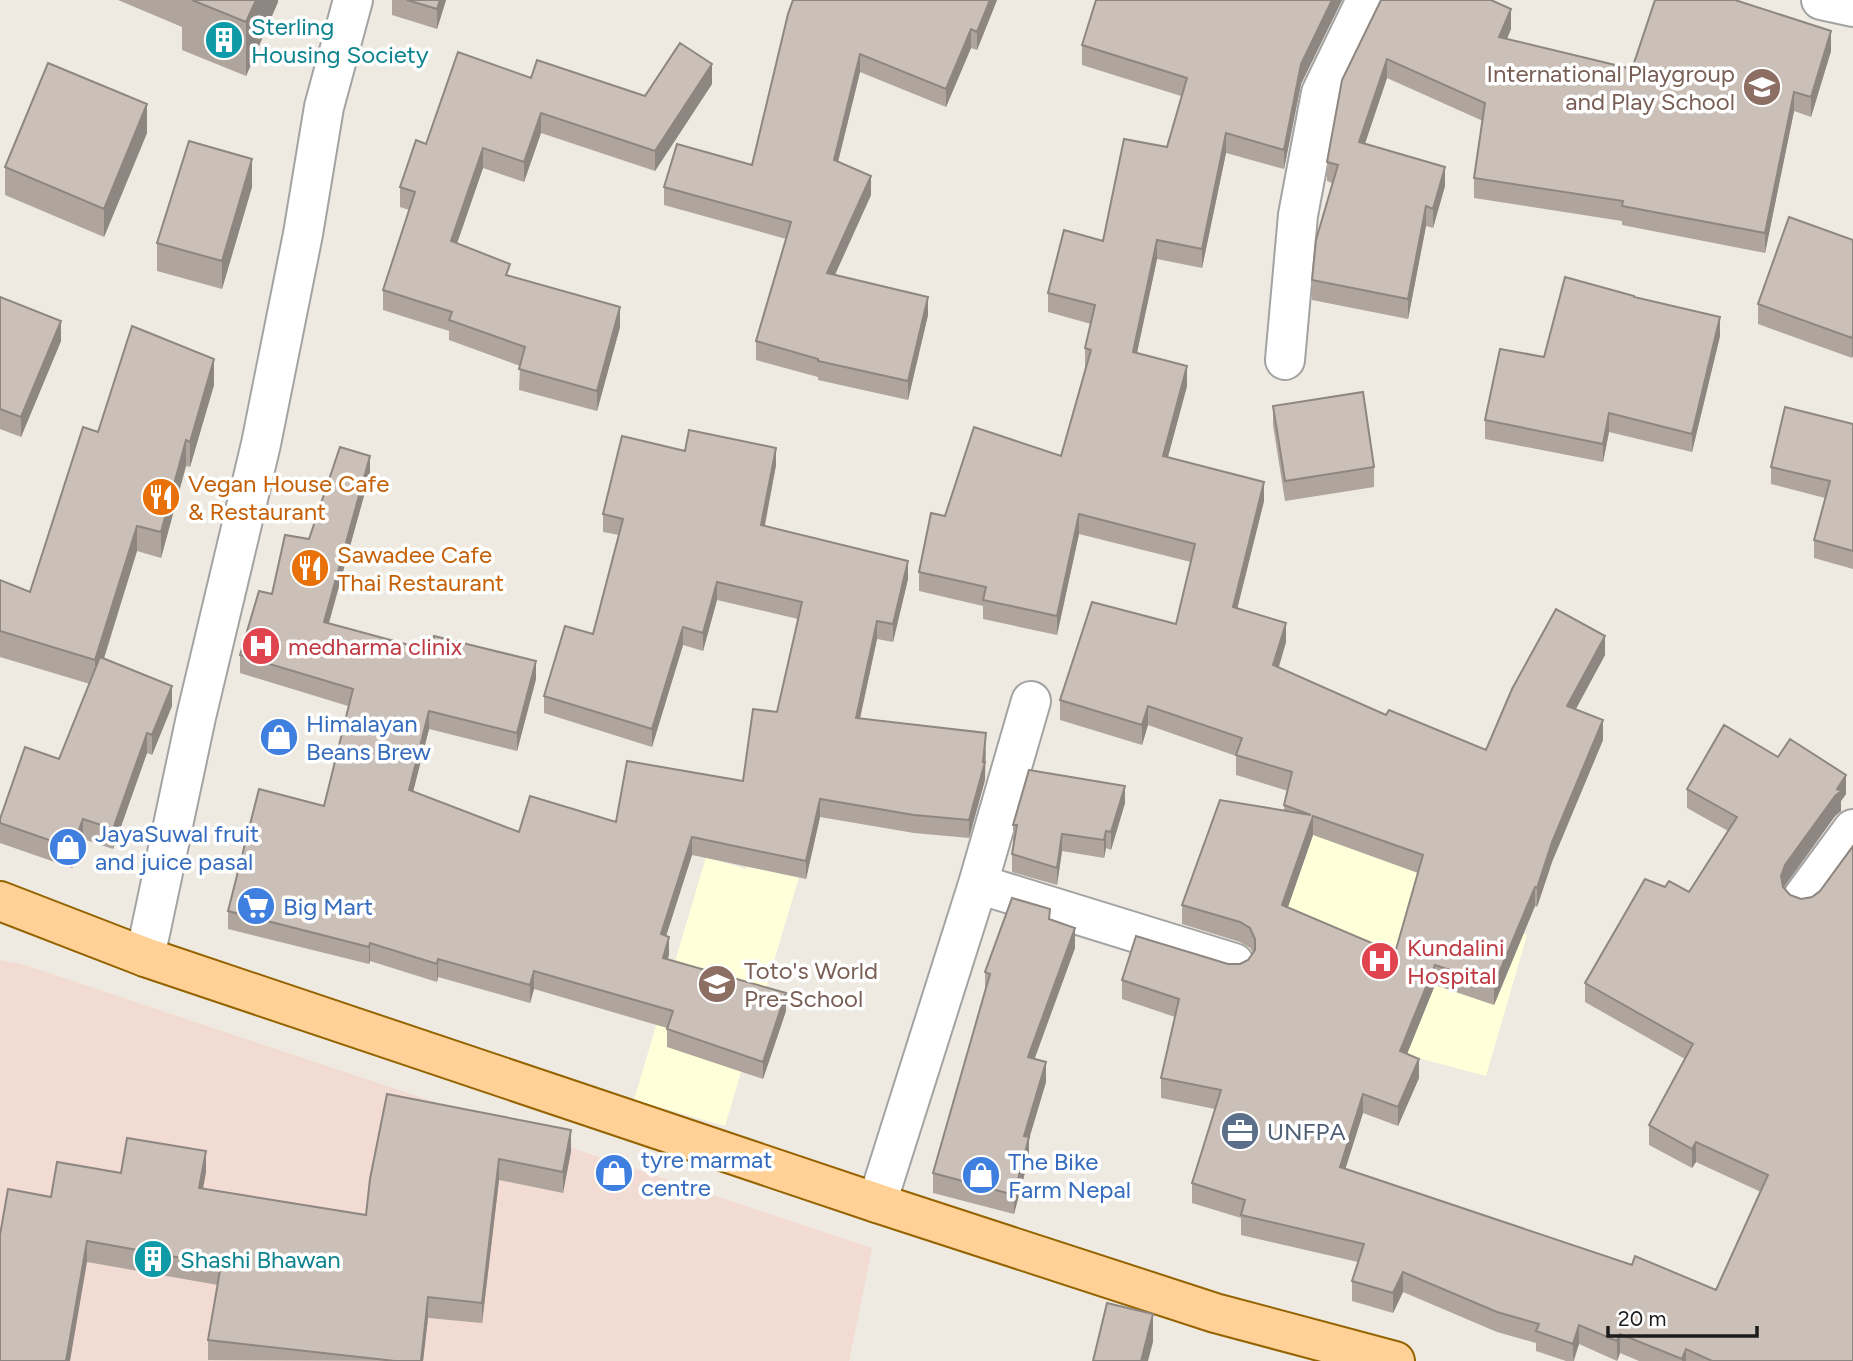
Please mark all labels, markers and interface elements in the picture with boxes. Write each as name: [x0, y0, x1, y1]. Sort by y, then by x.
place label: Sterling Housing Society: [251, 12, 429, 69]
building icon: Sterling Housing Society: [203, 19, 245, 61]
place label: International Playgroup and Play School: [1487, 59, 1735, 116]
school or university icon: International Playgroup and Play School: [1741, 66, 1783, 108]
place label: Vegan House Cafe & Restaurant: [188, 469, 389, 526]
restaurant icon: Vegan House Cafe & Restaurant: [140, 476, 182, 518]
place label: Sawadee Cafe Thai Restaurant: [337, 540, 504, 597]
restaurant icon: Sawadee Cafe Thai Restaurant: [289, 547, 331, 589]
hospital icon: medharma clinix: [240, 625, 282, 667]
place label: medharma clinix: [288, 632, 463, 661]
place label: Himalayan Beans Brew: [306, 709, 431, 766]
shop icon: Himalayan Beans Brew: [258, 716, 300, 758]
place label: JayaSuwal fruit and juice pasal: [95, 819, 259, 876]
shop icon: JayaSuwal fruit and juice pasal: [47, 826, 89, 868]
supermarket icon: Big Mart: [235, 885, 277, 927]
place label: Big Mart: [283, 892, 373, 921]
place label: Kundalini Hospital: [1407, 933, 1505, 990]
hospital icon: Kundalini Hospital: [1359, 940, 1401, 982]
place label: Toto's World Pre-School: [744, 956, 878, 1013]
school or university icon: Toto's World Pre-School: [696, 963, 738, 1005]
office icon: UNFPA: [1219, 1110, 1261, 1152]
place label: UNFPA: [1267, 1117, 1346, 1146]
place label: tyre marmat centre: [641, 1145, 772, 1202]
place label: The Bike Farm Nepal: [1008, 1147, 1131, 1204]
shop icon: tyre marmat centre: [593, 1152, 635, 1194]
shop icon: The Bike Farm Nepal: [960, 1154, 1002, 1196]
building icon: Shashi Bhawan: [132, 1238, 174, 1280]
place label: Shashi Bhawan: [180, 1245, 341, 1274]
scale bar: [1608, 1294, 1757, 1338]
text: 20 m: [1618, 1306, 1666, 1331]

